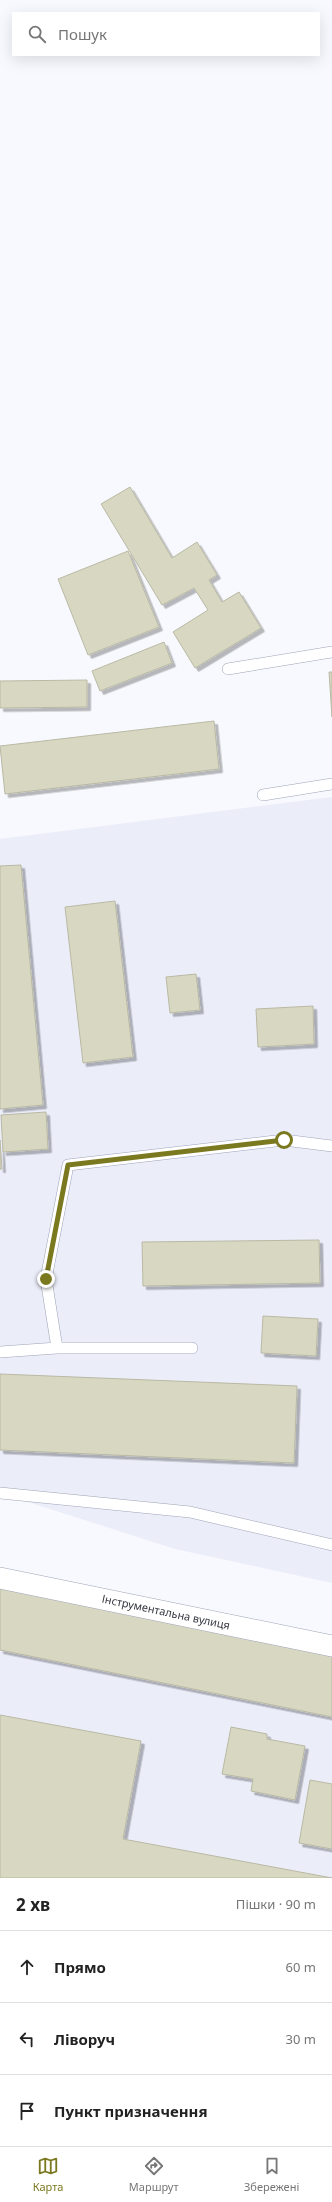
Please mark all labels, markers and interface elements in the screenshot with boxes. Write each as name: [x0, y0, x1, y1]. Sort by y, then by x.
search box: [12, 12, 320, 56]
icon: search: [26, 23, 48, 45]
text: Пошук: [58, 24, 107, 44]
route start: [275, 1131, 293, 1149]
route end: [37, 1270, 55, 1288]
street label: Інструментальна вулиця: [101, 1591, 232, 1632]
text: 2 хв: [16, 1893, 50, 1916]
text: Пішки · 90 m: [236, 1895, 316, 1913]
icon: ahead: [16, 1956, 38, 1978]
text: Прямо: [54, 1957, 106, 1977]
text: 60 m: [286, 1958, 316, 1976]
icon: left: [16, 2028, 38, 2050]
text: Ліворуч: [54, 2029, 115, 2049]
text: 30 m: [286, 2030, 316, 2048]
icon: arrive: [16, 2100, 38, 2122]
text: Пункт призначення: [54, 2101, 208, 2121]
tab: Карта: [33, 2155, 63, 2194]
tab: Маршрут: [129, 2155, 179, 2194]
tab: Збережені: [244, 2155, 299, 2194]

